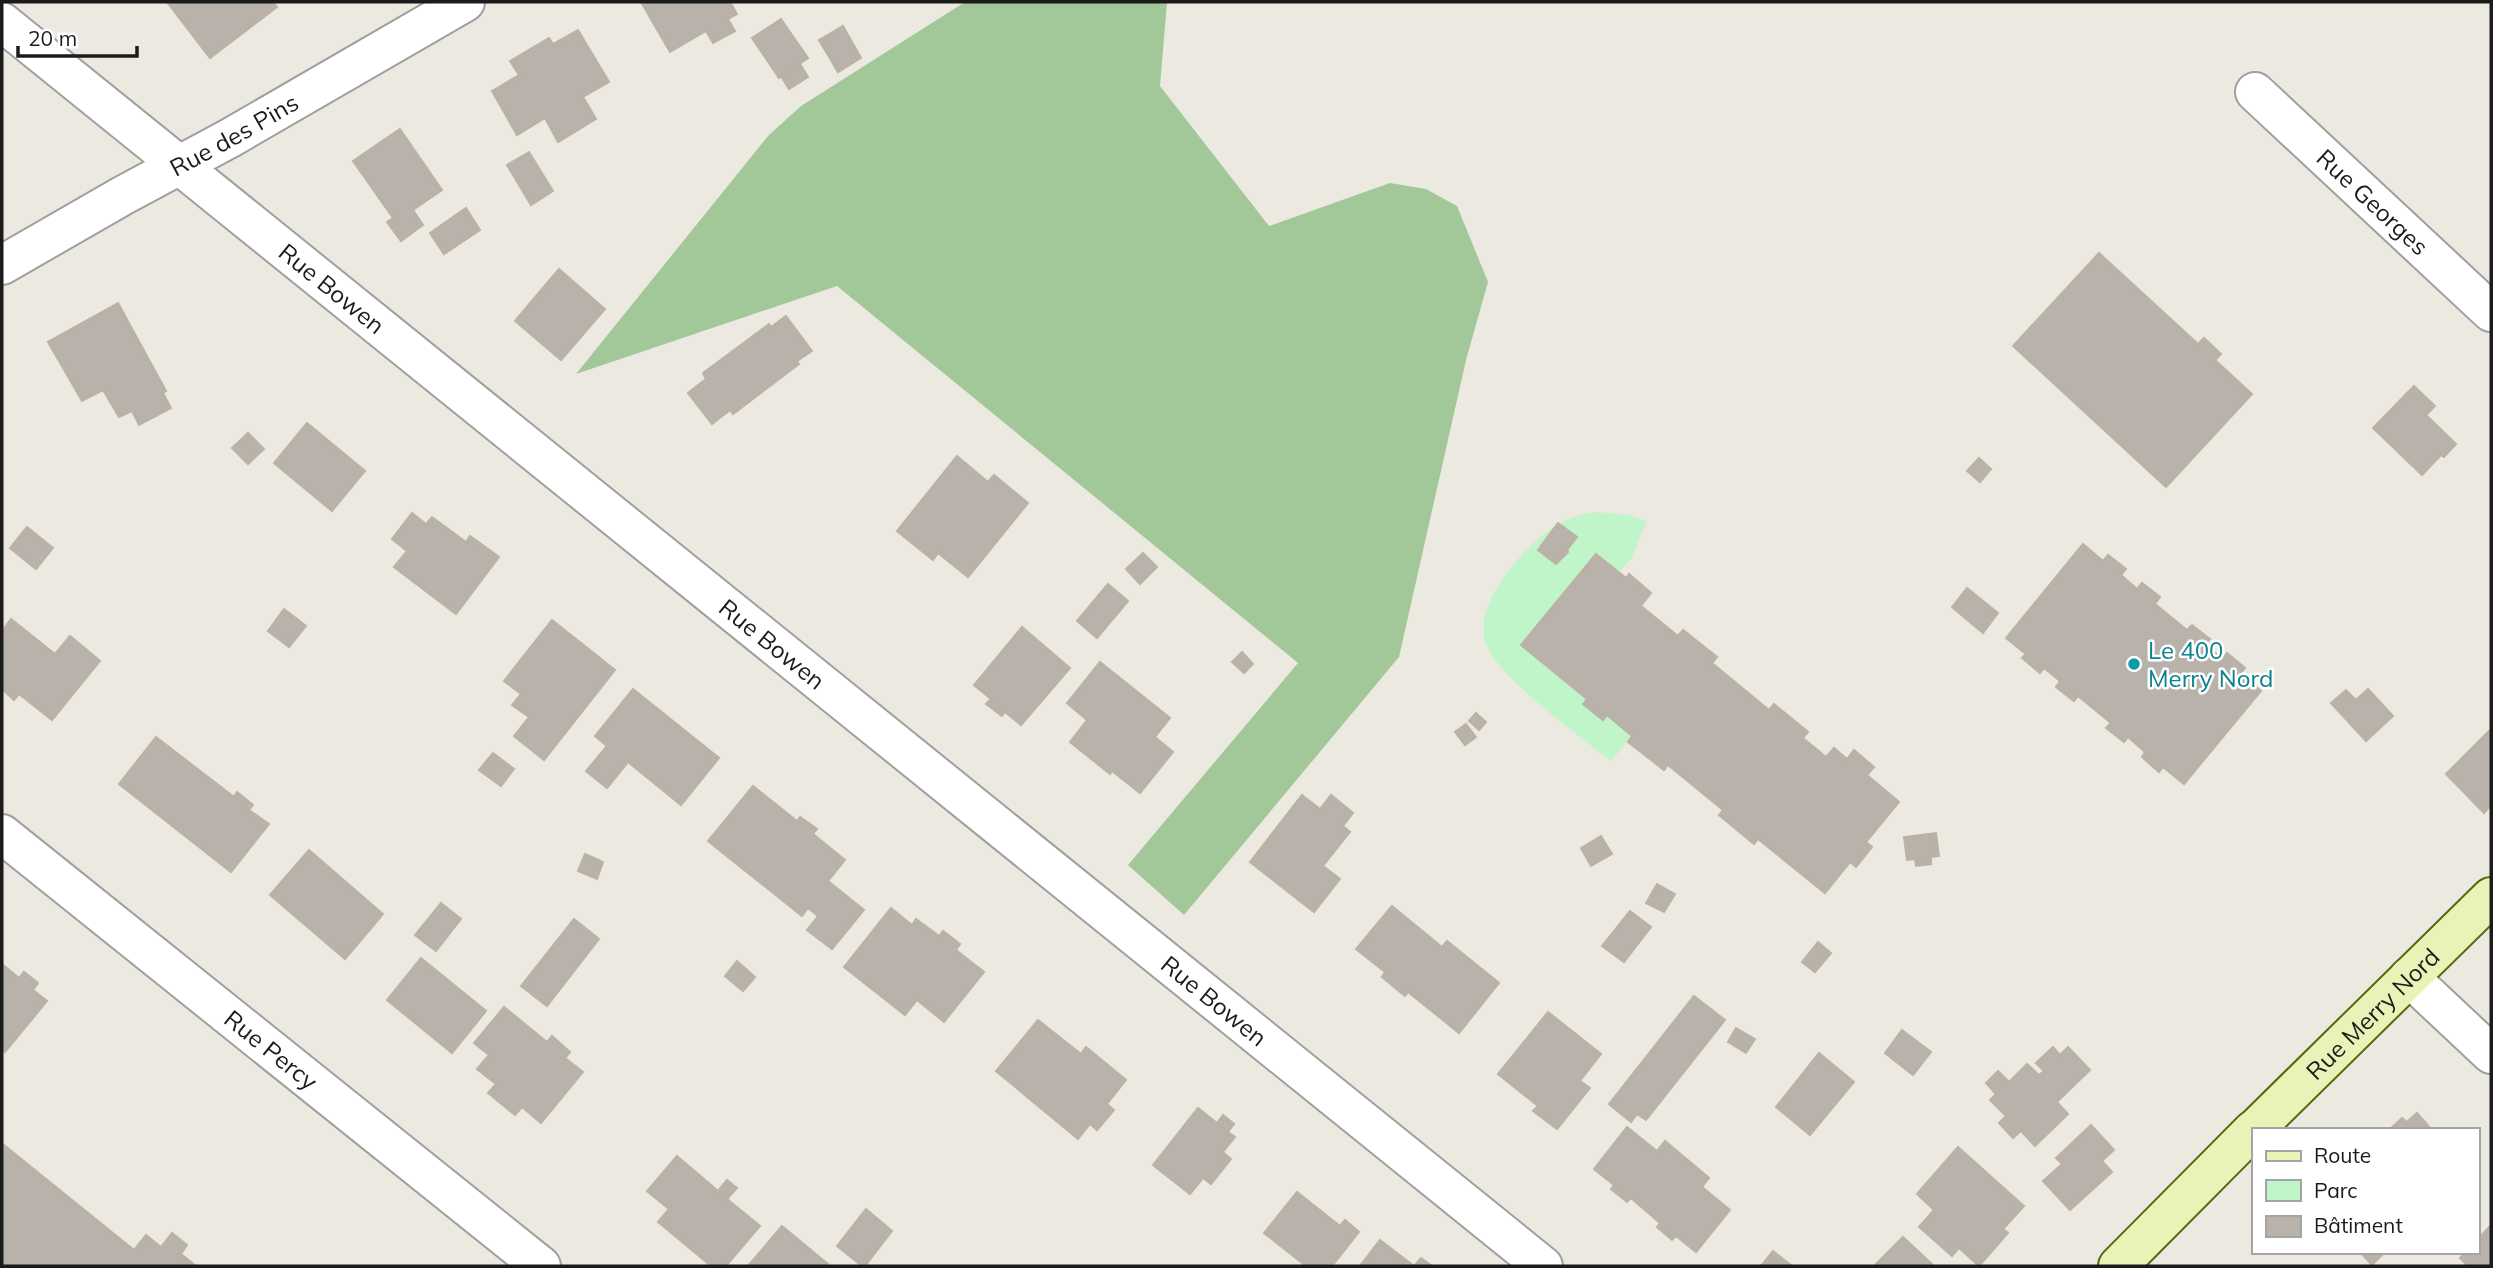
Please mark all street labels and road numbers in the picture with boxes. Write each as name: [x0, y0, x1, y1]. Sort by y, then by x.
street label: Rue des Pins: [164, 87, 304, 183]
street label: Rue Georges: [2311, 142, 2435, 261]
street label: Rue Bowen: [273, 237, 391, 340]
street label: Rue Bowen: [713, 592, 831, 696]
street label: Rue Merry Nord: [2299, 941, 2445, 1086]
street label: Rue Bowen: [1155, 949, 1273, 1052]
street label: Rue Percy: [218, 1003, 324, 1096]

